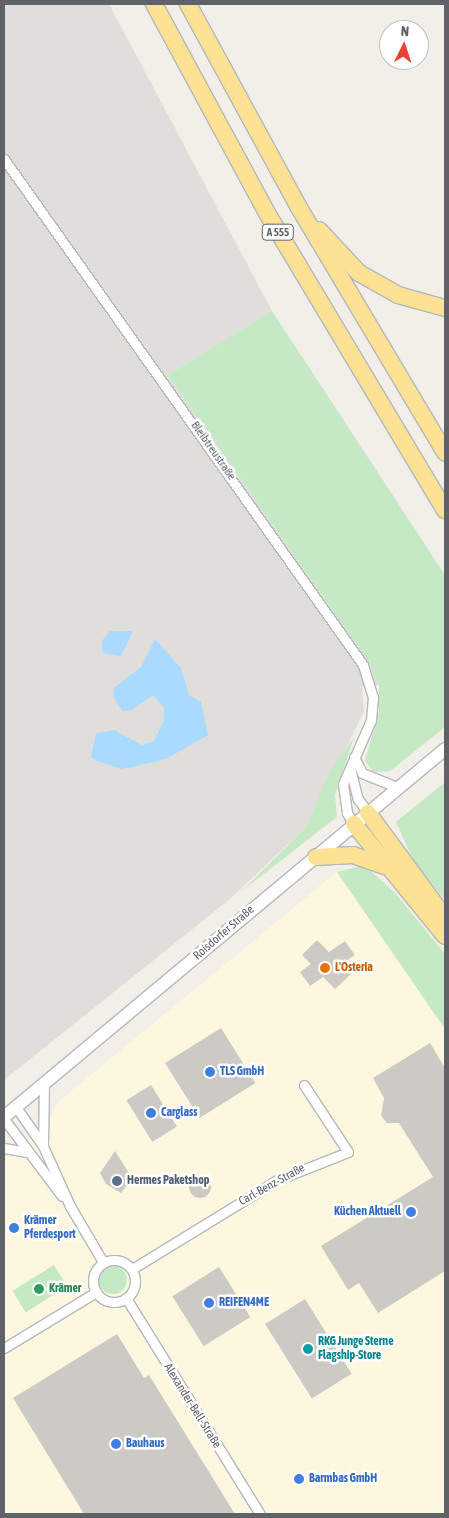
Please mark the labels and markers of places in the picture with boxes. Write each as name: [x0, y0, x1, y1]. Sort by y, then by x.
place label: L'Osteria: [335, 961, 373, 975]
marker: L'Osteria: [319, 962, 331, 974]
place label: TLS GmbH: [220, 1065, 264, 1079]
marker: TLS GmbH: [204, 1066, 216, 1078]
place label: Carglass: [161, 1106, 198, 1120]
marker: Carglass: [145, 1107, 157, 1119]
place label: Hermes Paketshop: [127, 1174, 209, 1188]
marker: Hermes Paketshop: [111, 1175, 123, 1187]
place label: Küchen Aktuell: [334, 1205, 401, 1219]
marker: Küchen Aktuell: [405, 1206, 417, 1218]
place label: Krämer Pferdesport: [24, 1214, 76, 1242]
marker: Krämer Pferdesport: [8, 1222, 20, 1234]
place label: Krämer: [49, 1282, 81, 1296]
marker: Krämer: [33, 1283, 45, 1295]
place label: REIFEN4ME: [219, 1296, 269, 1310]
marker: REIFEN4ME: [203, 1297, 215, 1309]
place label: RKG Junge Sterne Flagship-Store: [318, 1335, 394, 1363]
marker: RKG Junge Sterne Flagship-Store: [302, 1343, 314, 1355]
place label: Bauhaus: [126, 1437, 164, 1451]
marker: Bauhaus: [110, 1438, 122, 1450]
place label: Barmbas GmbH: [309, 1472, 377, 1486]
marker: Barmbas GmbH: [293, 1473, 305, 1485]

